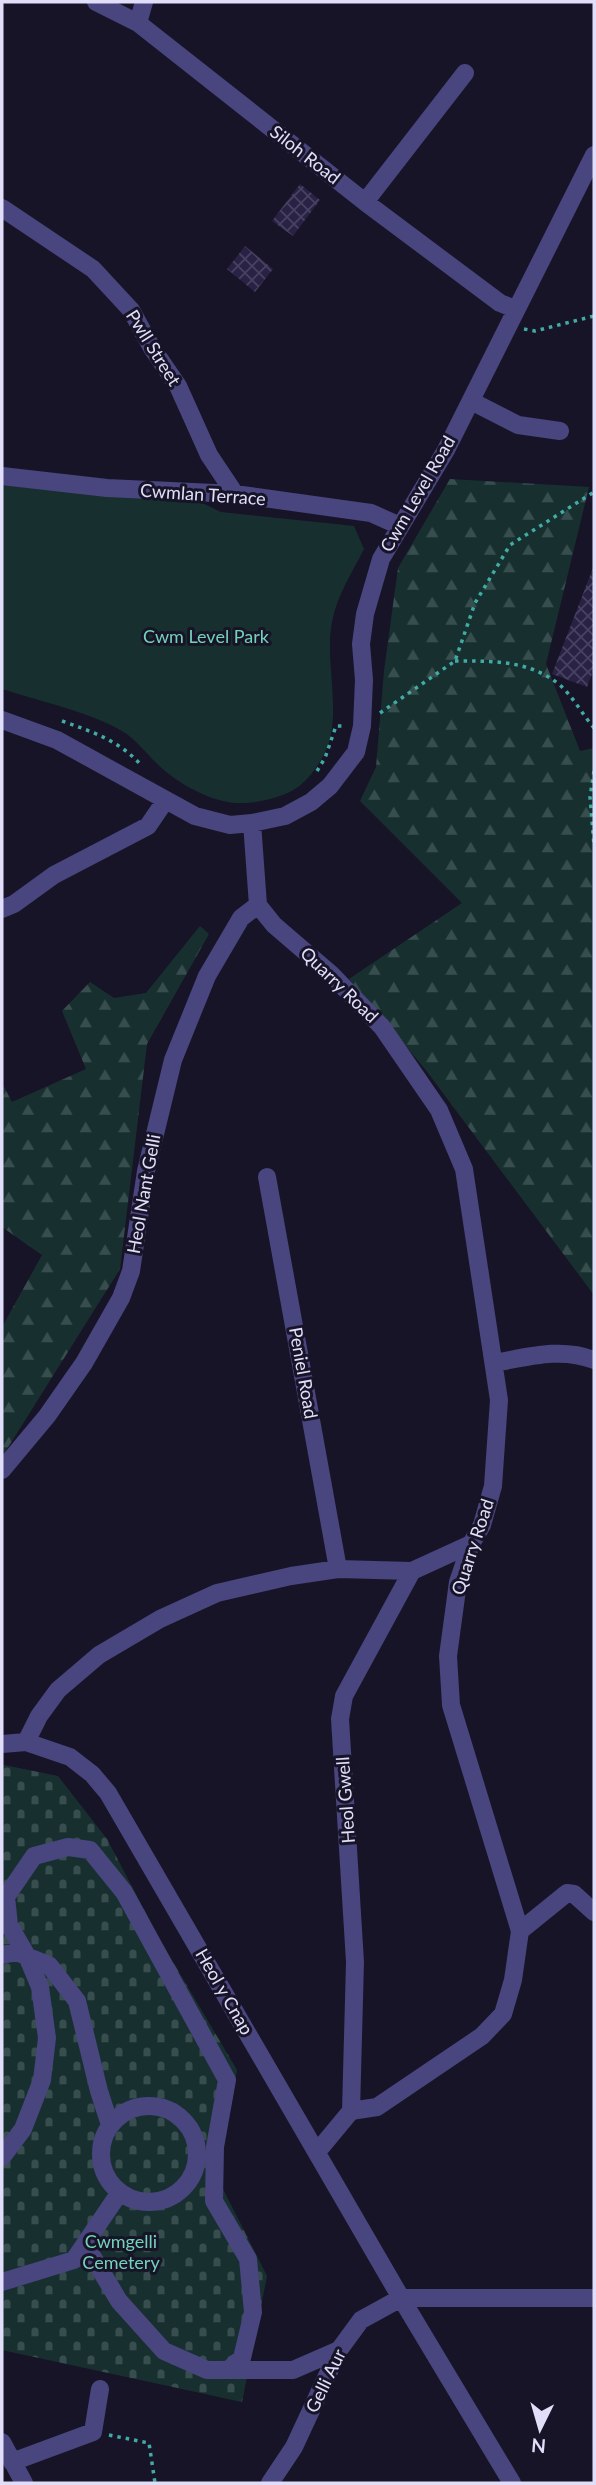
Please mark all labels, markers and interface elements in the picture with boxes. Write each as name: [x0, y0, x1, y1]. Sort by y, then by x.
street label: Siloh Road: [266, 120, 345, 188]
street label: Pwll Street: [122, 305, 186, 390]
street label: Cwm Level Road: [375, 431, 459, 556]
street label: Cwmlan Terrace: [140, 479, 267, 509]
park label: Cwm Level Park: [143, 625, 270, 647]
street label: Quarry Road: [296, 942, 383, 1027]
street label: Heol Nant Gelli: [122, 1132, 164, 1255]
street label: Peniel Road: [285, 1325, 323, 1420]
street label: Quarry Road: [446, 1496, 498, 1598]
street label: Heol Gwell: [331, 1756, 359, 1844]
street label: Heol y Cnap: [191, 1944, 258, 2039]
park label: Cwmgelli Cemetery: [82, 2230, 160, 2273]
street label: Gelli Aur: [300, 2345, 350, 2416]
north arrow: [505, 2394, 575, 2464]
text: N: [530, 2434, 547, 2459]

